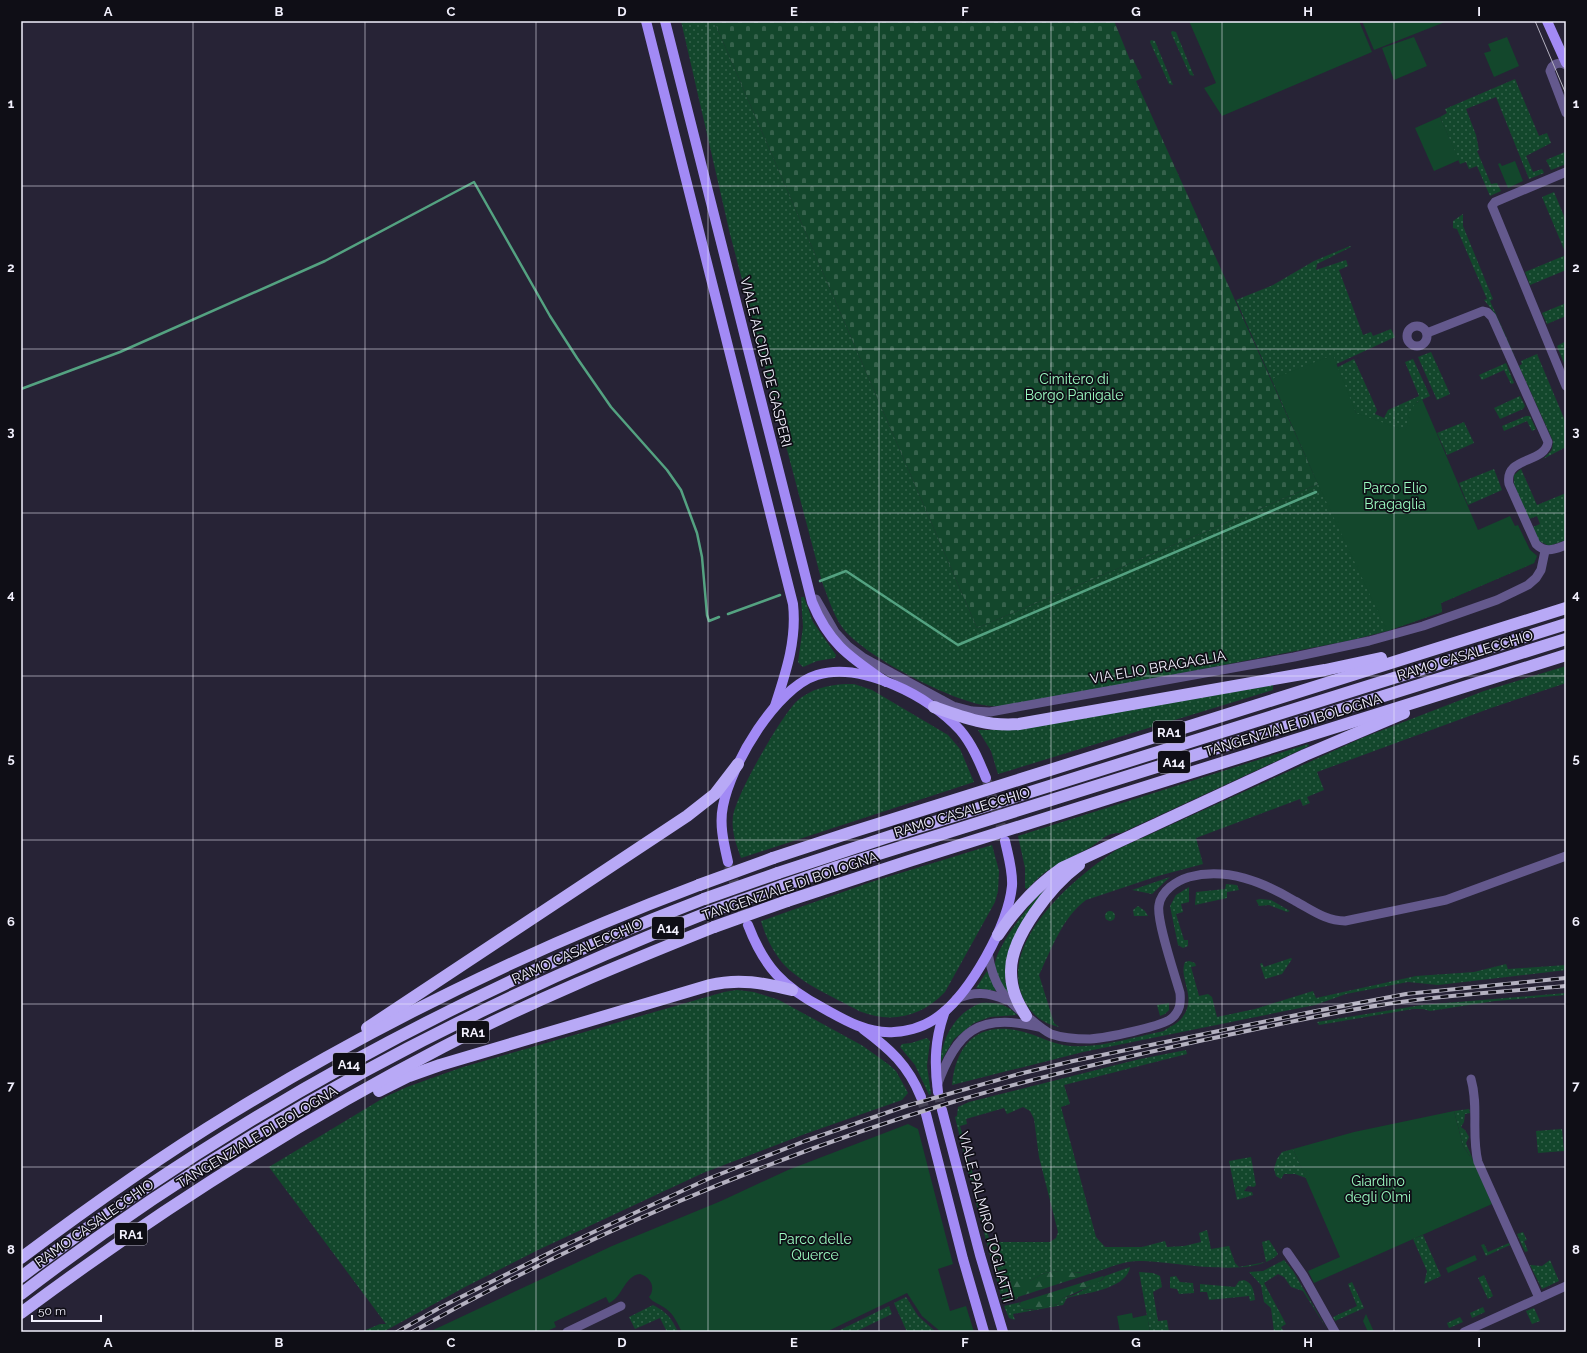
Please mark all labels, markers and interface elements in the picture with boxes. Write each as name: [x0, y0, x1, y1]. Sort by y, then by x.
text: A: [104, 4, 113, 19]
text: B: [275, 4, 284, 19]
text: C: [447, 4, 456, 19]
text: D: [617, 4, 627, 19]
text: E: [790, 4, 798, 19]
text: F: [961, 4, 969, 19]
text: G: [1131, 4, 1141, 19]
text: H: [1303, 4, 1313, 19]
text: I: [1477, 4, 1481, 19]
text: 1: [8, 96, 15, 111]
text: 1: [1573, 96, 1580, 111]
text: 2: [7, 260, 15, 275]
text: 2: [1572, 260, 1580, 275]
street label: VIALE ALCIDE DE GASPERI: [737, 275, 795, 449]
park label: Cimitero di Borgo Panigale: [1025, 371, 1123, 403]
text: 3: [7, 424, 15, 439]
text: 3: [1572, 424, 1580, 439]
park label: Parco Elio Bragaglia: [1363, 480, 1427, 512]
text: 4: [7, 587, 15, 602]
text: 4: [1572, 587, 1580, 602]
street label: RAMO CASALECCHIO: [1395, 627, 1535, 683]
street label: VIA ELIO BRAGAGLIA: [1089, 647, 1228, 687]
street label: TANGENZIALE DI BOLOGNA: [1202, 690, 1384, 760]
road number: RA1: [1153, 721, 1185, 743]
text: 5: [7, 751, 15, 766]
road number: A14: [1158, 751, 1190, 773]
text: 5: [1572, 751, 1580, 766]
street label: RAMO CASALECCHIO: [892, 784, 1032, 840]
street label: TANGENZIALE DI BOLOGNA: [700, 848, 880, 924]
text: 6: [7, 914, 15, 929]
text: 6: [1572, 914, 1580, 929]
street label: RAMO CASALECCHIO: [509, 915, 645, 987]
road number: A14: [652, 917, 684, 939]
road number: RA1: [457, 1021, 489, 1043]
road number: A14: [333, 1053, 365, 1075]
text: 7: [7, 1078, 15, 1093]
text: 7: [1572, 1078, 1580, 1093]
street label: TANGENZIALE DI BOLOGNA: [174, 1082, 341, 1191]
street label: VIALE PALMIRO TOGLIATTI: [955, 1130, 1017, 1304]
park label: Giardino degli Olmi: [1345, 1173, 1411, 1205]
street label: RAMO CASALECCHIO: [32, 1176, 156, 1270]
road number: RA1: [115, 1223, 147, 1245]
park label: Parco delle Querce: [778, 1231, 852, 1263]
text: 8: [7, 1242, 15, 1257]
text: 8: [1572, 1242, 1580, 1257]
scale bar: [32, 1297, 101, 1323]
text: 50 m: [38, 1304, 66, 1318]
text: A: [104, 1335, 113, 1350]
text: B: [275, 1335, 284, 1350]
text: C: [447, 1335, 456, 1350]
text: D: [617, 1335, 627, 1350]
text: E: [790, 1335, 798, 1350]
text: F: [961, 1335, 969, 1350]
text: G: [1131, 1335, 1141, 1350]
text: H: [1303, 1335, 1313, 1350]
text: I: [1477, 1335, 1481, 1350]

